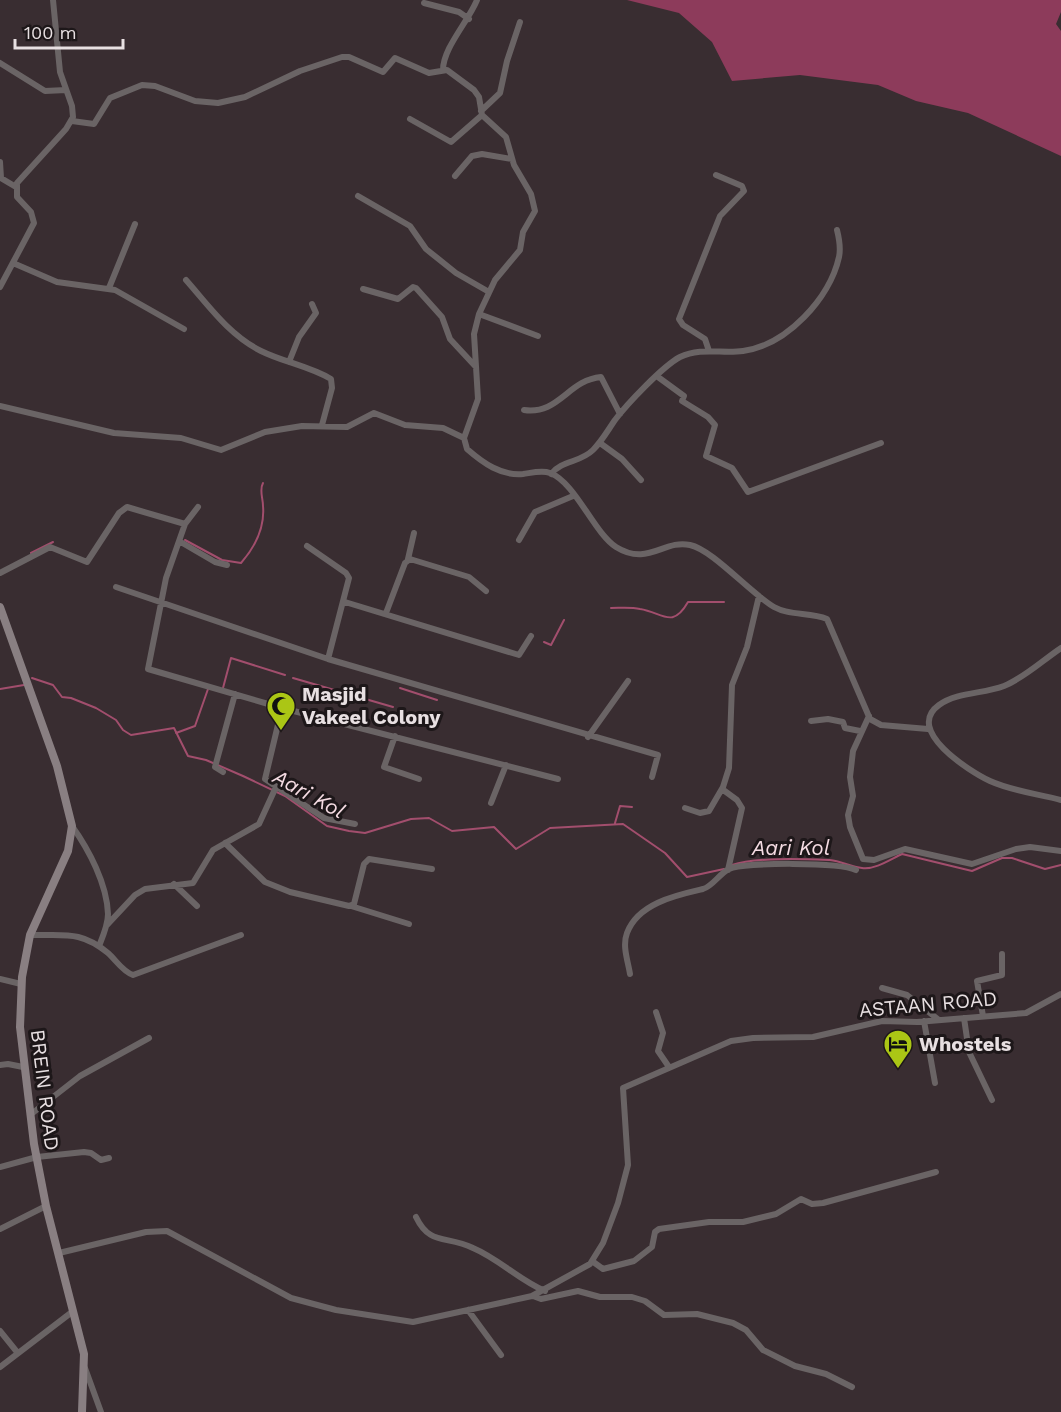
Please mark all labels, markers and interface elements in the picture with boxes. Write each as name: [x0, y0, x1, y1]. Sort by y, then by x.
scale bar: [15, 12, 123, 50]
text: 100 m: [24, 22, 77, 43]
place label: Masjid Vakeel Colony: [302, 682, 441, 729]
mosque icon: Masjid Vakeel Colony: [265, 690, 297, 732]
water label: Aari Kol: [268, 763, 350, 823]
water label: Aari Kol: [751, 835, 830, 860]
street label: ASTAAN ROAD: [858, 986, 998, 1022]
street label: BREIN ROAD: [26, 1028, 64, 1152]
hotel icon: Whostels: [882, 1028, 914, 1070]
place label: Whostels: [919, 1032, 1012, 1056]

